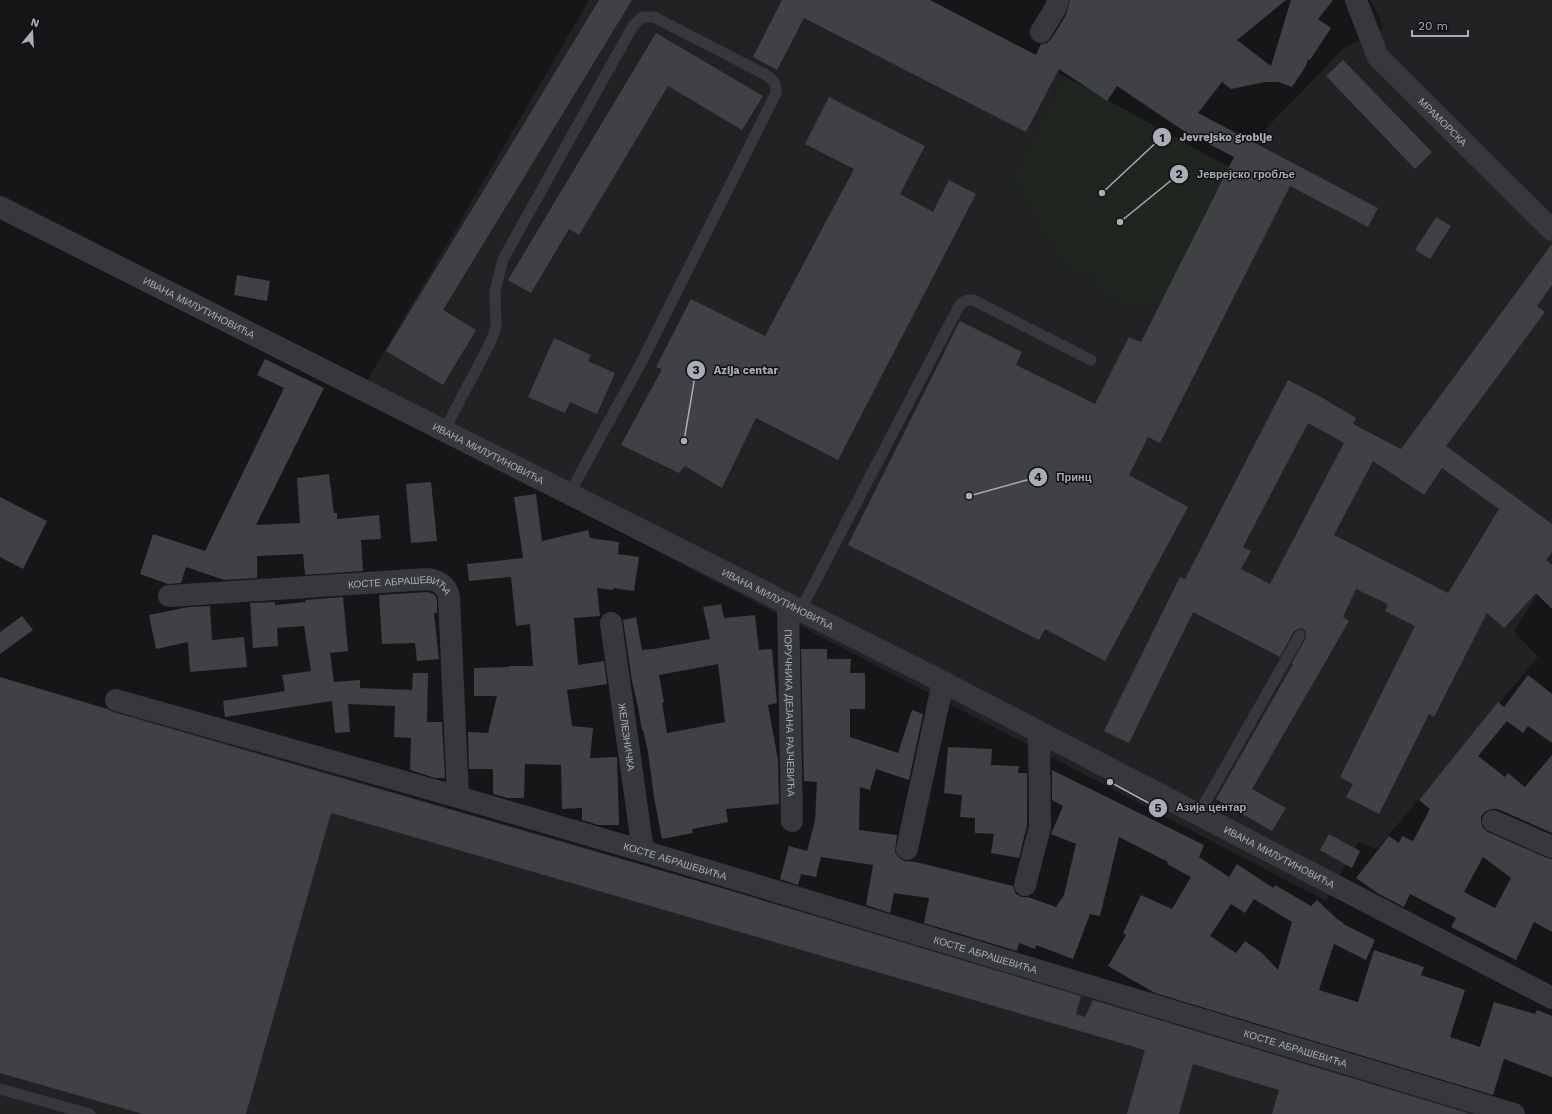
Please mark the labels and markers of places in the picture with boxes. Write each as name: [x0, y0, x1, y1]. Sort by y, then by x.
callout: Jevrejsko groblje: [1152, 126, 1281, 149]
callout: Јеврејско гробље: [1169, 163, 1303, 186]
callout: Azija centar: [686, 359, 787, 382]
callout: Принц: [1028, 466, 1099, 489]
callout: Азија центар: [1148, 796, 1254, 819]

